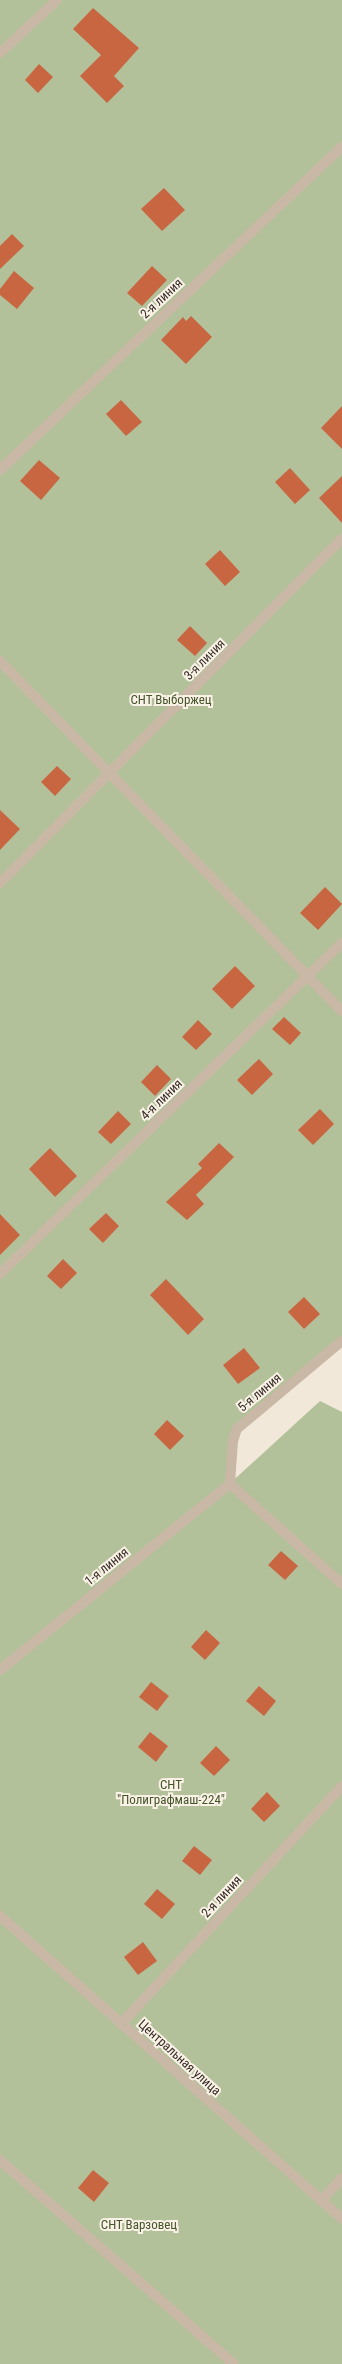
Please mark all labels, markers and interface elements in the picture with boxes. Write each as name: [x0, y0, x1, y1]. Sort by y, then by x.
street label: 2-я линия: [138, 276, 186, 322]
street label: 3-я линия: [181, 636, 229, 684]
park label: СНТ Выборжец: [130, 692, 212, 708]
street label: 4-я линия: [138, 1076, 186, 1124]
street label: 5-я линия: [235, 1370, 285, 1416]
street label: 1-я линия: [82, 1545, 132, 1589]
park label: СНТ "Полиграфмаш-224": [117, 1778, 225, 1809]
street label: 2-я линия: [199, 1873, 245, 1921]
street label: Центральная улица: [135, 2017, 223, 2099]
park label: СНТ Варзовец: [101, 2217, 177, 2233]

